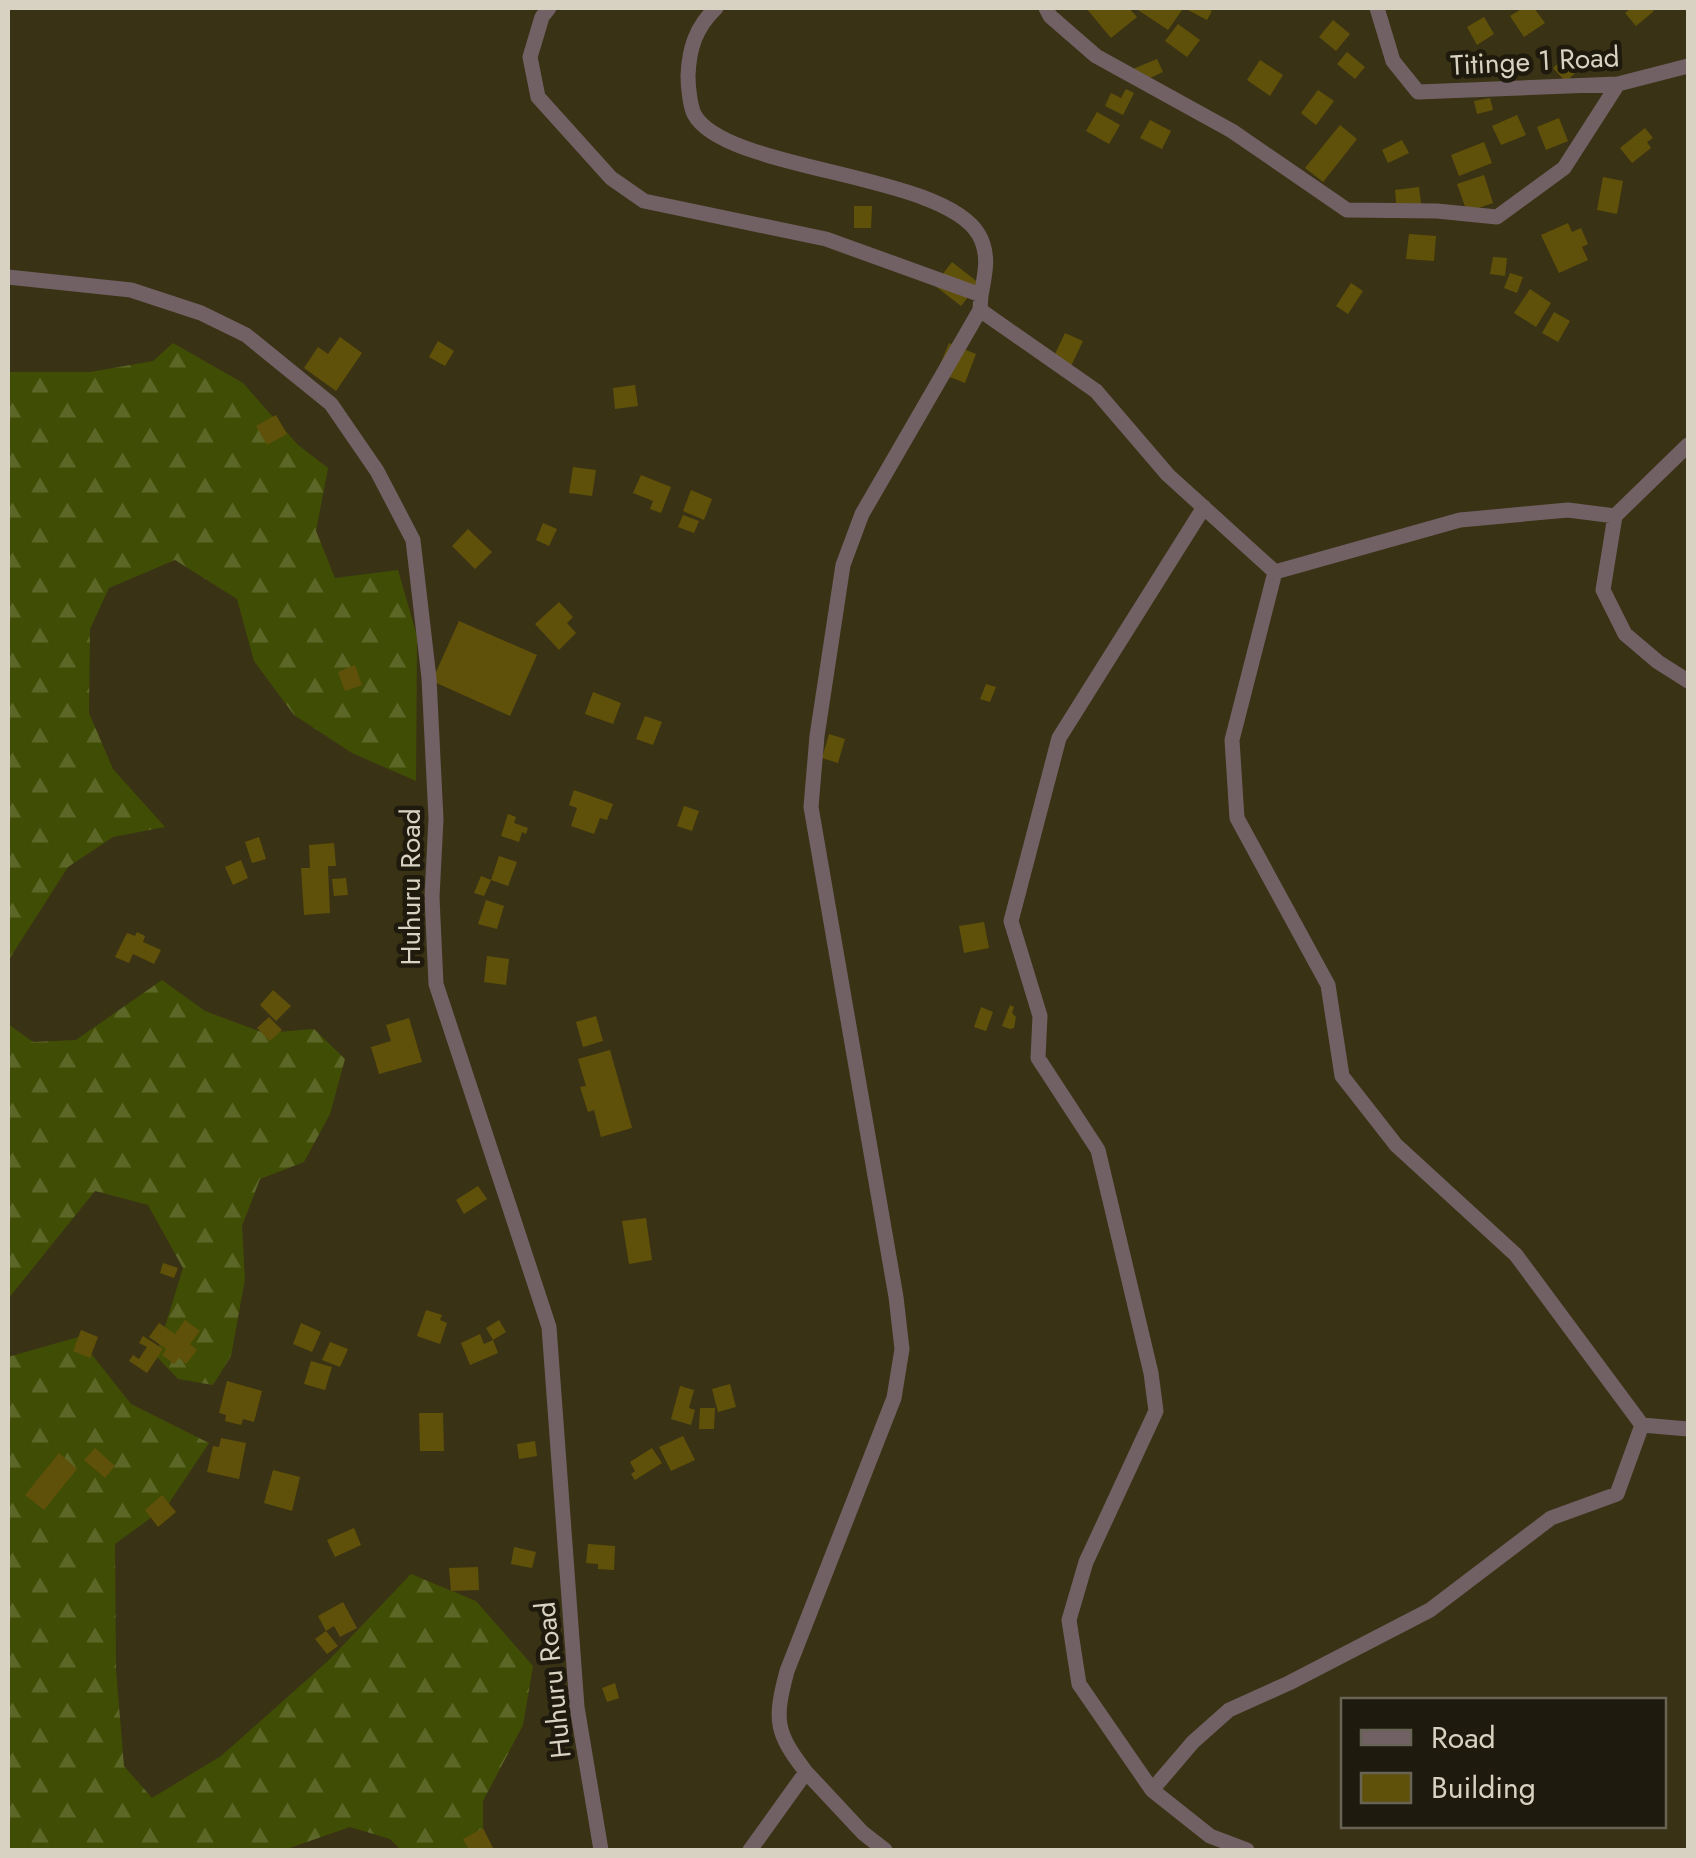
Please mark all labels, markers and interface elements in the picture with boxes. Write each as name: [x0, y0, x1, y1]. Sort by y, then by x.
street label: Titinge 1 Road: [1449, 36, 1621, 86]
street label: Huhuru Road: [390, 808, 431, 966]
street label: Huhuru Road: [524, 1600, 582, 1760]
legend: [1341, 1698, 1666, 1828]
text: Road: [1431, 1716, 1496, 1759]
text: Building: [1431, 1766, 1536, 1809]

